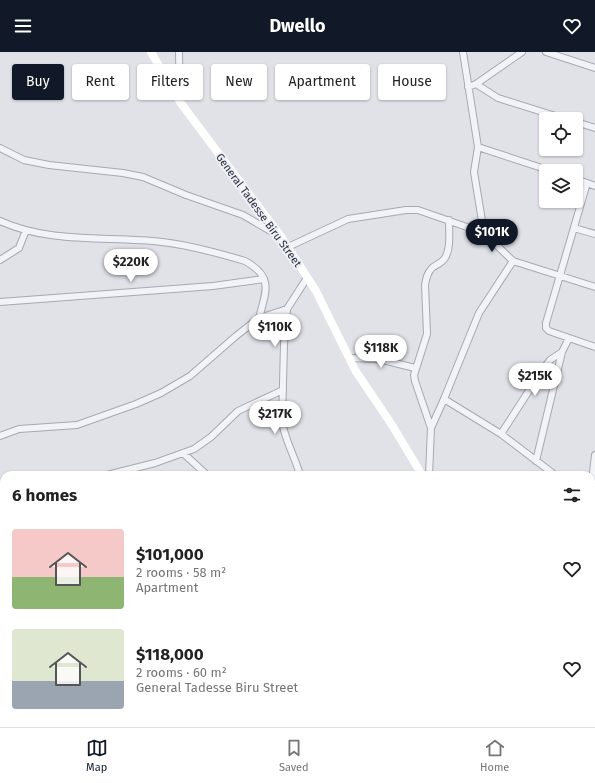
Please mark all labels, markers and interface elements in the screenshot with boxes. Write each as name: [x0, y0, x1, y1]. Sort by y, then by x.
icon: menu: [12, 15, 34, 37]
text: Dwello: [269, 15, 326, 37]
icon: heart: [561, 15, 583, 37]
chip: Buy: [12, 64, 64, 100]
chip: Rent: [72, 64, 129, 100]
chip: Filters: [137, 64, 203, 100]
chip: New: [211, 64, 267, 100]
chip: Apartment: [275, 64, 370, 100]
chip: House: [378, 64, 446, 100]
map controls: [539, 112, 583, 208]
button: locate: [539, 112, 583, 156]
street label: General Tadesse Biru Street: [213, 151, 304, 270]
button: layers: [539, 164, 583, 208]
pin: $101K: [464, 219, 520, 253]
text: $101K: [475, 224, 509, 239]
pin: $220K: [103, 249, 159, 283]
text: $220K: [113, 254, 149, 269]
pin: $110K: [247, 314, 303, 348]
text: $110K: [258, 319, 292, 334]
pin: $118K: [353, 335, 409, 369]
text: $118K: [364, 340, 398, 355]
pin: $215K: [507, 363, 563, 397]
text: $215K: [518, 368, 552, 383]
pin: $217K: [247, 401, 303, 435]
text: $217K: [258, 406, 292, 421]
icon: filters: [561, 484, 583, 506]
text: 6 homes: [12, 485, 77, 506]
text: $101,000: [136, 544, 204, 565]
icon: home: [44, 545, 92, 593]
icon: heart: [561, 558, 583, 580]
text: 2 rooms · 58 m²: [136, 565, 226, 580]
text: Apartment: [136, 580, 198, 595]
text: $118,000: [136, 644, 204, 665]
icon: home: [44, 645, 92, 693]
icon: heart: [561, 658, 583, 680]
text: 2 rooms · 60 m²: [136, 665, 227, 680]
text: General Tadesse Biru Street: [136, 680, 298, 695]
tab: Map: [86, 737, 108, 774]
tab: Saved: [279, 737, 309, 774]
tab: Home: [480, 737, 509, 774]

